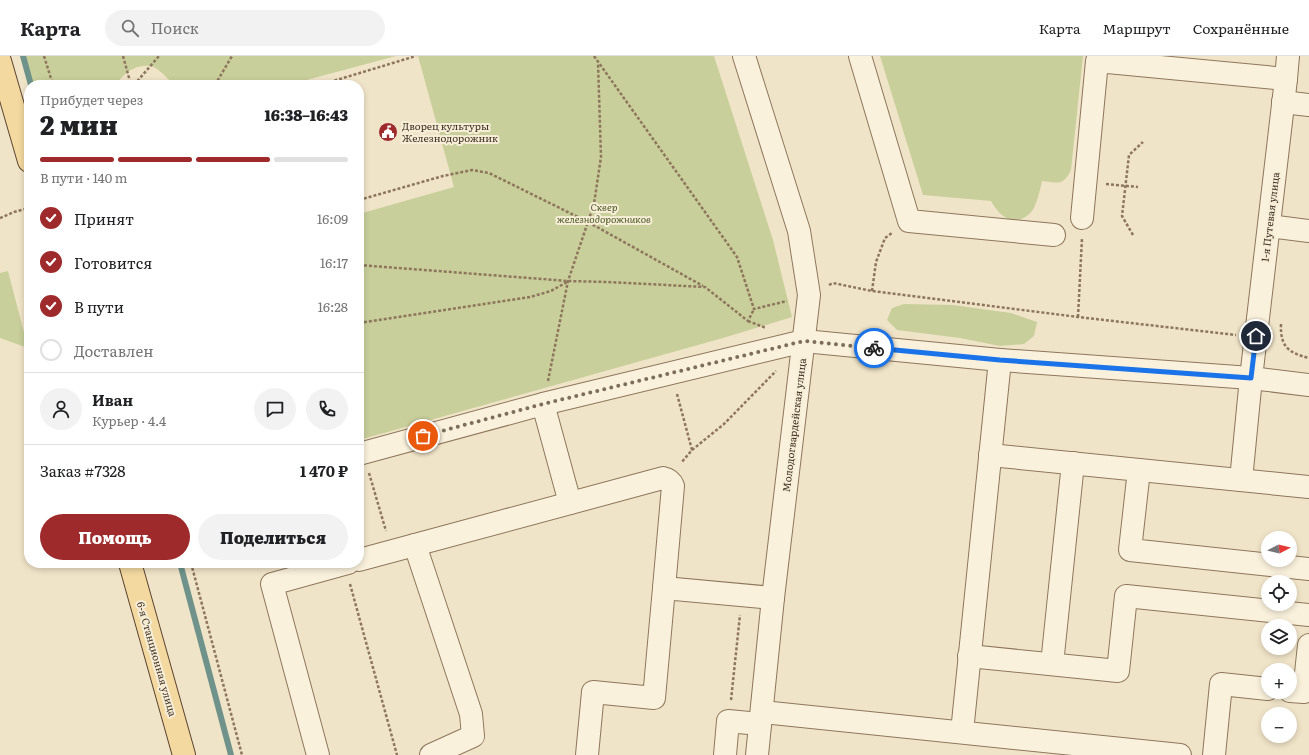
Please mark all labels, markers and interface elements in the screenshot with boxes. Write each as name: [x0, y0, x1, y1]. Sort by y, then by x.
search box: [105, 10, 385, 46]
text: Карта: [20, 14, 81, 42]
text: Поиск: [151, 16, 199, 39]
icon: search: [119, 17, 141, 39]
text: Карта: [1039, 18, 1081, 38]
text: Маршрут: [1103, 18, 1171, 38]
text: Сохранённые: [1193, 18, 1289, 38]
text: Прибудет через: [40, 90, 143, 109]
text: 16:38–16:43: [264, 103, 348, 126]
text: 2 мин: [40, 104, 118, 143]
place label: Дворец культуры Железнодорожник: [402, 118, 498, 145]
public building icon: Дворец культуры Железнодорожник: [377, 121, 399, 143]
text: В пути · 140 m: [40, 168, 127, 187]
street label: 1-я Путевая улица: [1257, 171, 1283, 263]
park label: Сквер железнодорожников: [557, 199, 651, 226]
icon: check: [40, 207, 62, 229]
text: Принят: [74, 207, 134, 230]
text: 16:09: [317, 209, 348, 228]
icon: check: [40, 251, 62, 273]
text: Готовится: [74, 251, 152, 274]
text: 16:17: [320, 253, 348, 272]
icon: check: [40, 295, 62, 317]
text: В пути: [74, 295, 124, 318]
text: 16:28: [318, 297, 348, 316]
pin: [1239, 319, 1273, 353]
icon: home: [1245, 325, 1267, 347]
courier: [854, 328, 894, 368]
icon: bike: [863, 337, 885, 359]
text: Доставлен: [74, 339, 153, 362]
street label: Молодогвардейская улица: [778, 356, 809, 493]
button: person: [40, 388, 82, 430]
text: Иван: [92, 388, 133, 411]
button: chat: [254, 388, 296, 430]
button: phone: [306, 388, 348, 430]
text: Курьер · 4.4: [92, 411, 166, 430]
pin: [406, 419, 440, 453]
icon: bag: [412, 425, 434, 447]
text: Заказ #7328: [40, 459, 125, 482]
text: 1 470 ₽: [300, 459, 348, 482]
button: Помощь: [40, 514, 190, 560]
button: Поделиться: [198, 514, 348, 560]
north arrow: [1261, 531, 1297, 567]
map controls: [1261, 531, 1297, 743]
button: locate: [1261, 575, 1297, 611]
street label: 6-я Станционная улица: [134, 600, 181, 719]
button: layers: [1261, 619, 1297, 655]
button: +: [1261, 663, 1297, 699]
button: −: [1261, 707, 1297, 743]

